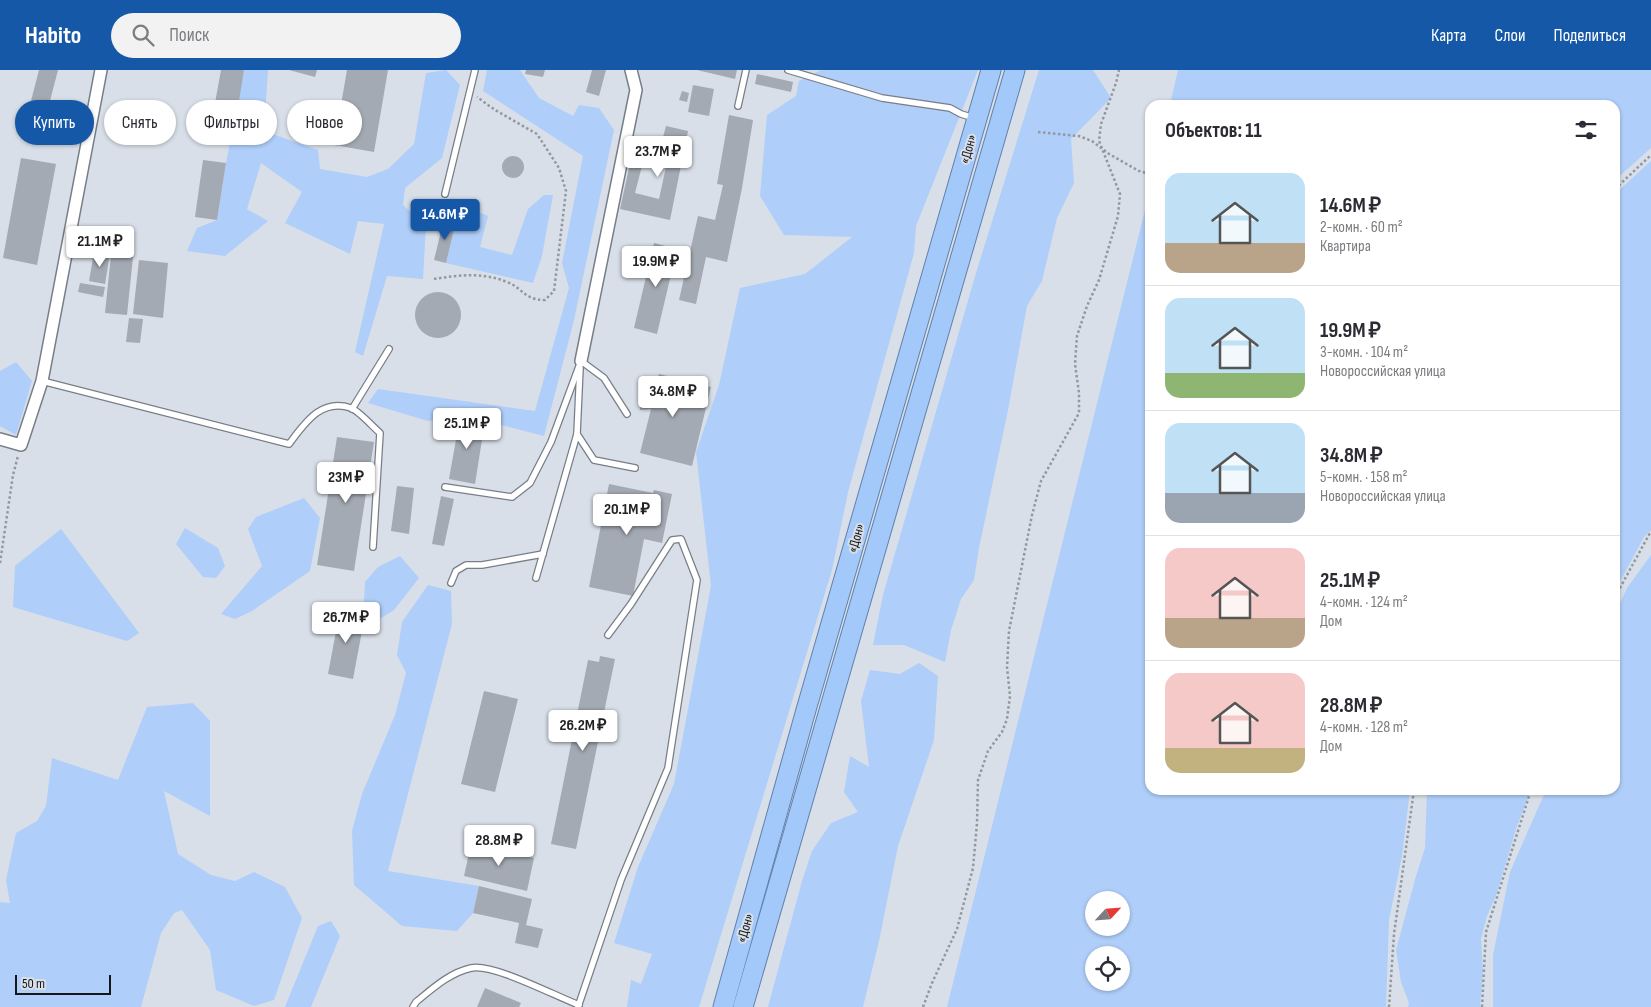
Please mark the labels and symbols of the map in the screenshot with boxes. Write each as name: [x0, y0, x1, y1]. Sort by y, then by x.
street label: «Дон»: [956, 133, 980, 165]
pin: 23.7M ₽: [612, 136, 704, 178]
pin: 14.6M ₽: [399, 198, 491, 241]
pin: 21.1M ₽: [54, 226, 146, 268]
pin: 19.9M ₽: [610, 246, 702, 288]
pin: 34.8M ₽: [627, 376, 719, 418]
pin: 25.1M ₽: [421, 408, 513, 450]
pin: 23M ₽: [311, 462, 381, 504]
pin: 20.1M ₽: [581, 494, 673, 536]
street label: «Дон»: [844, 521, 868, 555]
pin: 26.7M ₽: [300, 602, 392, 644]
pin: 26.2M ₽: [537, 710, 629, 752]
pin: 28.8M ₽: [453, 824, 545, 867]
north arrow: [1085, 891, 1130, 936]
street label: «Дон»: [733, 911, 757, 945]
scale bar: [15, 972, 111, 995]

